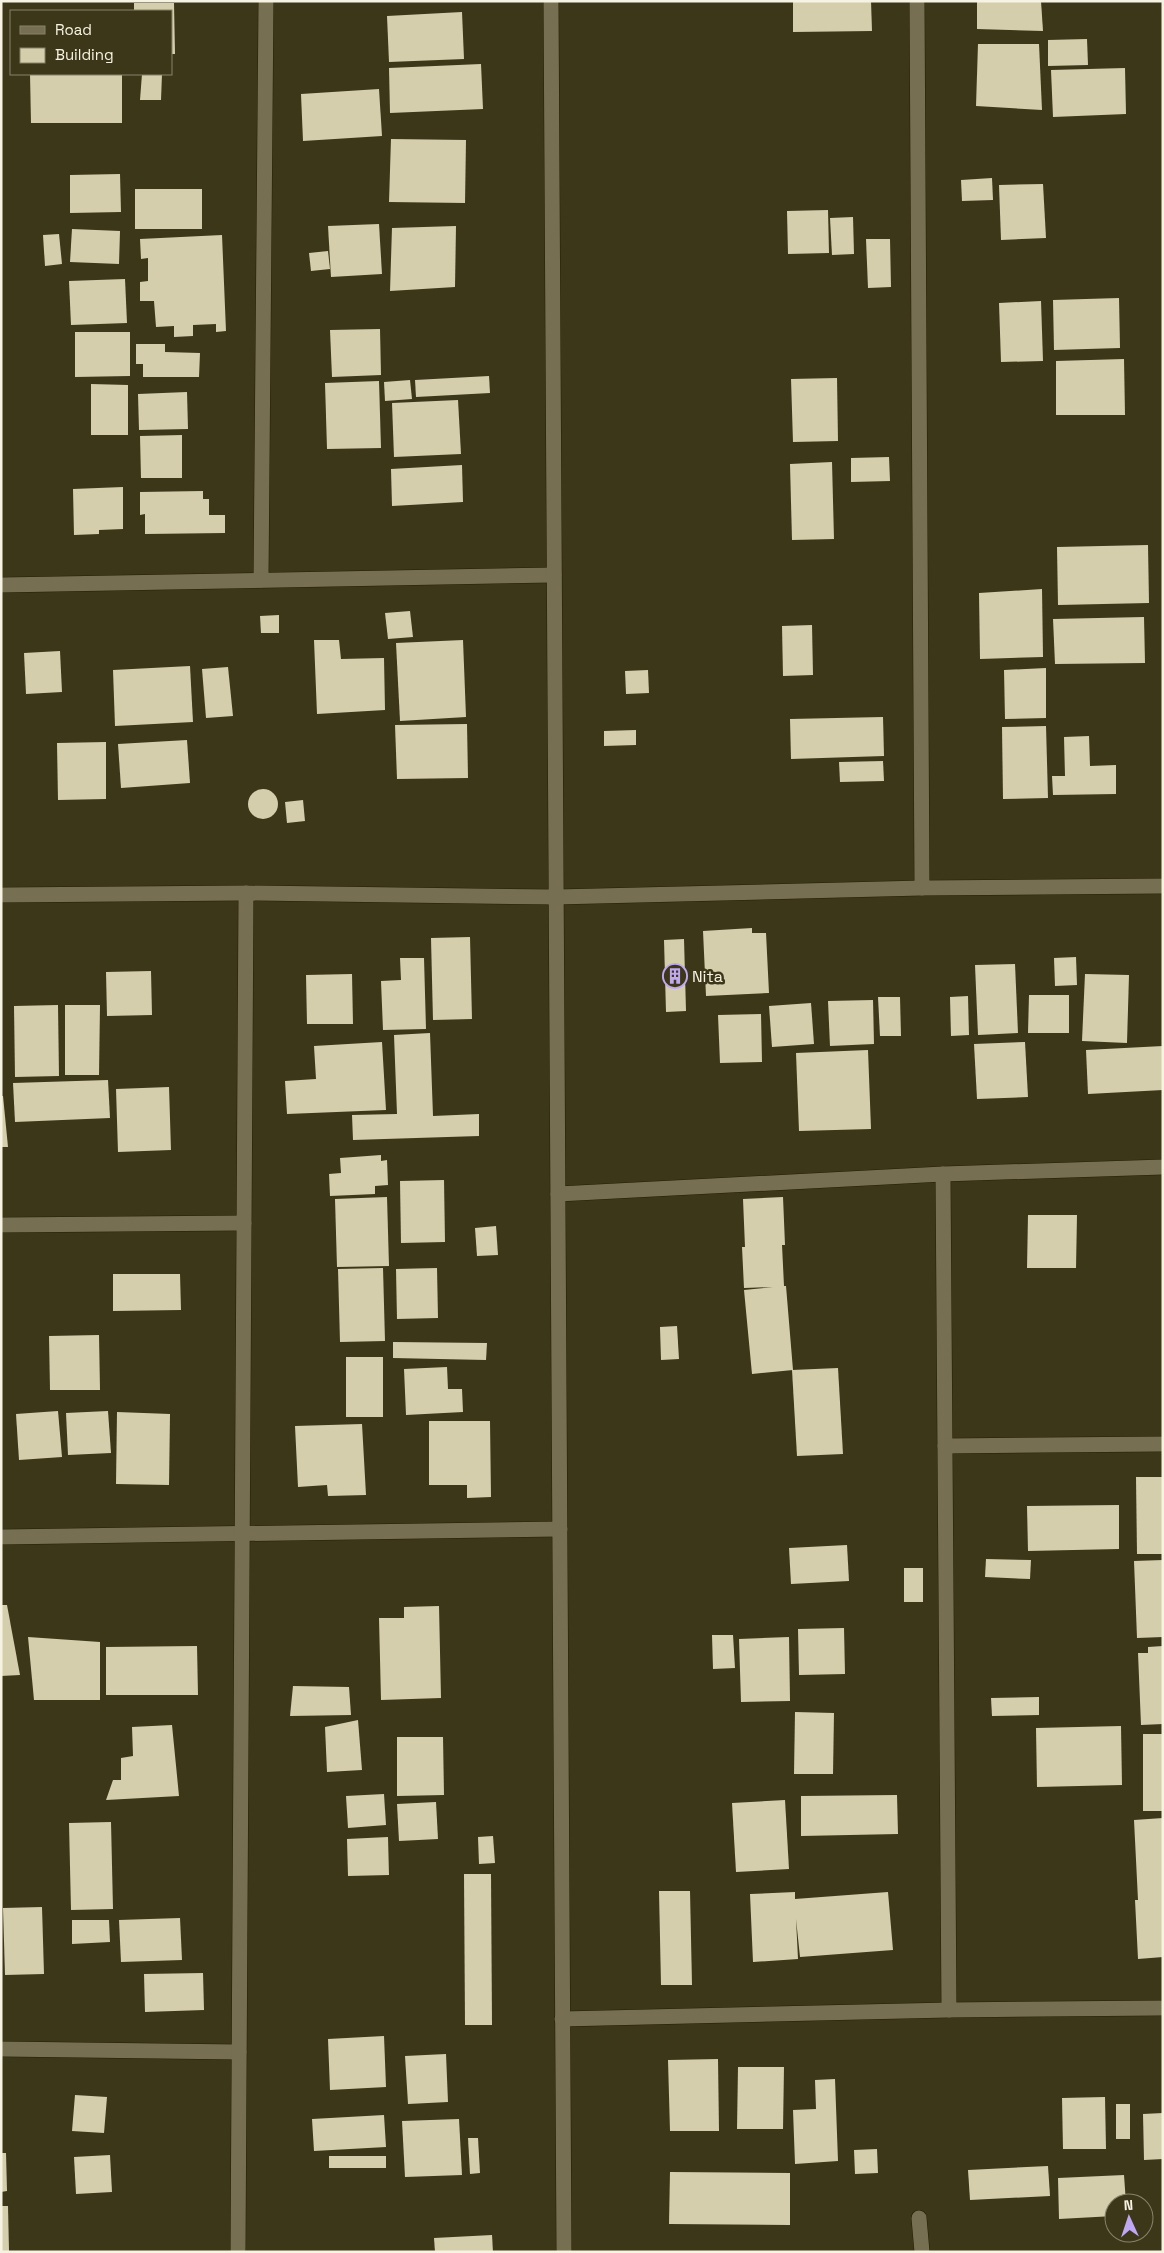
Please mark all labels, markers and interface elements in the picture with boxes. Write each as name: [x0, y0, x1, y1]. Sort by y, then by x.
legend: [10, 10, 172, 75]
text: Road: [55, 20, 92, 39]
text: Building: [55, 45, 114, 64]
building icon: Nita: [662, 963, 688, 989]
place label: Nita: [692, 966, 723, 987]
north arrow: [1104, 2193, 1154, 2243]
text: N: [1123, 2196, 1133, 2214]

